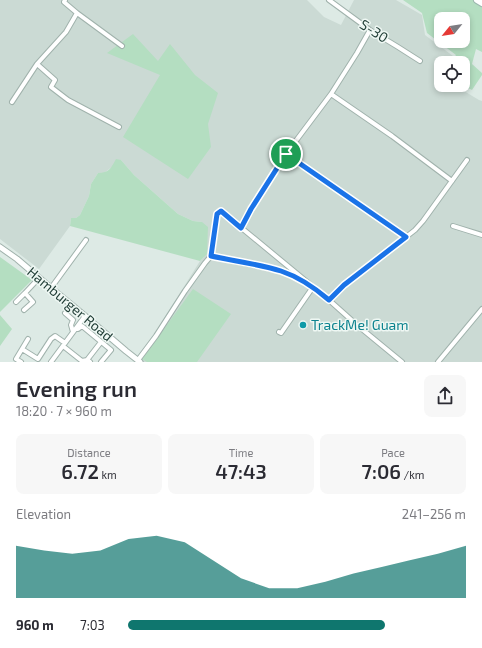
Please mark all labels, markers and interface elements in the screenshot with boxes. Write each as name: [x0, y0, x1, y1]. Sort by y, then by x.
north arrow: [434, 12, 470, 48]
map controls: [434, 12, 470, 92]
street label: S-30: [357, 15, 392, 46]
button: locate: [434, 56, 470, 92]
pin: [269, 137, 303, 171]
icon: arrive: [275, 143, 297, 165]
street label: Hamburger Road: [24, 263, 117, 344]
place label: TrackMe! Guam: [311, 316, 409, 333]
marker: TrackMe! Guam: [298, 320, 308, 330]
text: Evening run: [16, 375, 137, 401]
button: share: [424, 375, 466, 417]
text: 18:20 · 7 × 960 m: [16, 403, 112, 419]
text: Distance: [67, 446, 111, 459]
text: Time: [229, 446, 253, 459]
text: Pace: [381, 446, 405, 459]
text: 6.72: [61, 459, 99, 483]
text: 47:43: [215, 459, 267, 483]
text: 7:06: [362, 459, 401, 483]
text: km: [99, 468, 117, 481]
text: /km: [401, 468, 424, 481]
text: Elevation: [16, 506, 71, 522]
text: 241–256 m: [402, 506, 466, 522]
text: 960 m: [16, 617, 54, 633]
text: 7:03: [80, 617, 105, 633]

